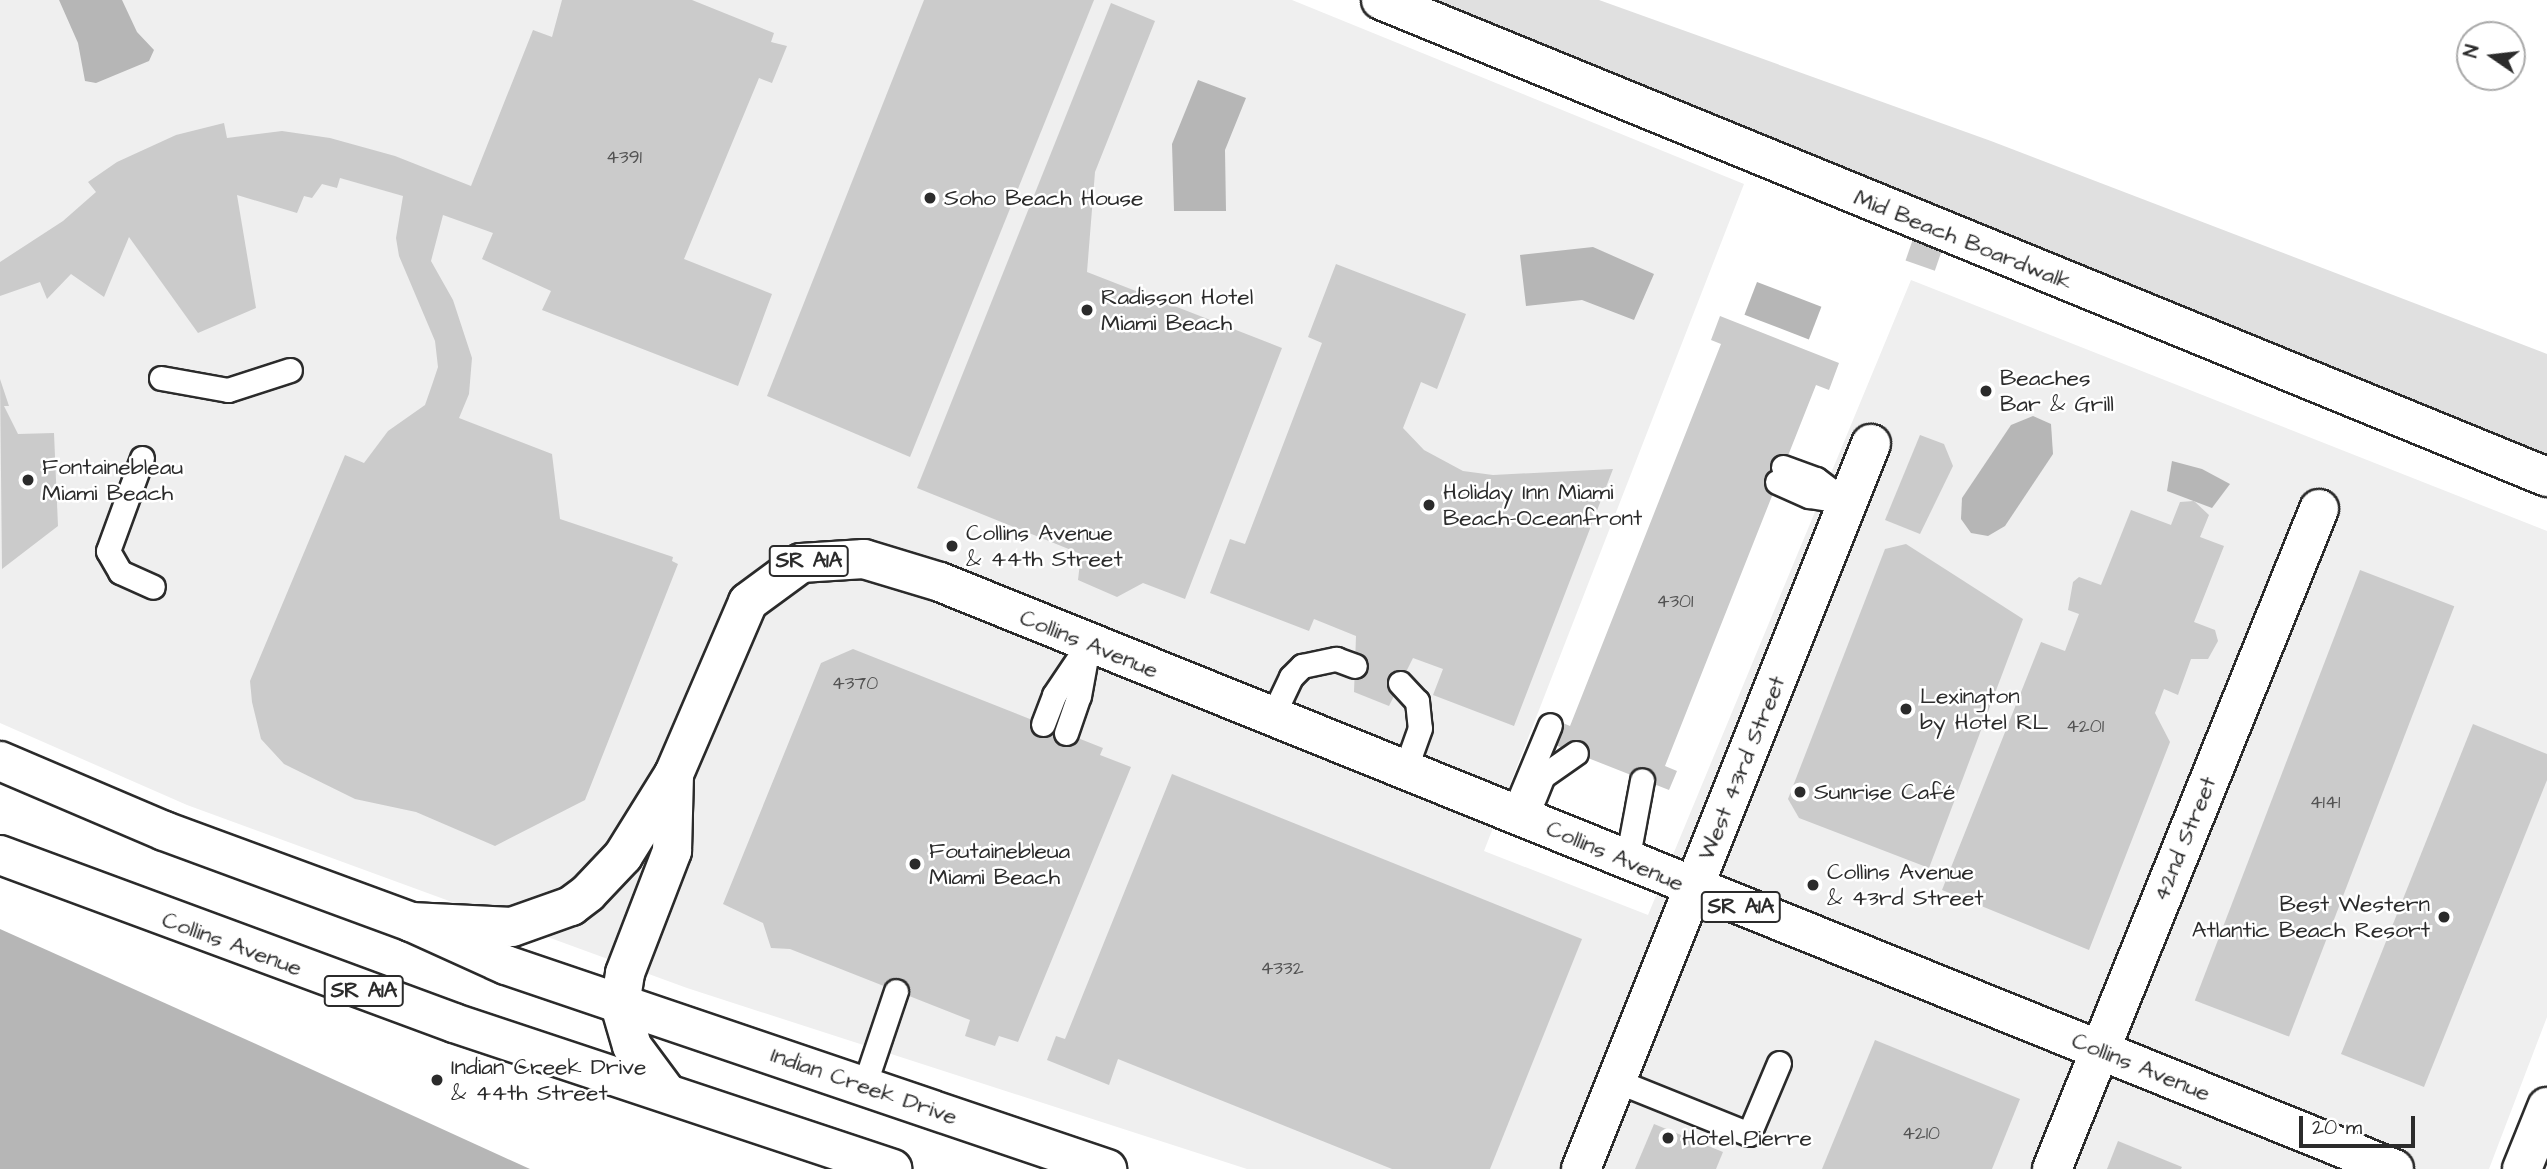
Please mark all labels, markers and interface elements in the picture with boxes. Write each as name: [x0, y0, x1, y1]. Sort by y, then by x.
north arrow: [2456, 21, 2526, 91]
text: N: [2458, 42, 2487, 60]
house number: 4391: [606, 147, 642, 169]
place label: Soho Beach House: [944, 184, 1143, 212]
street label: Mid Beach Boardwalk: [1850, 184, 2076, 296]
marker: Soho Beach House: [922, 190, 938, 206]
place label: Radisson Hotel Miami Beach: [1101, 283, 1253, 337]
marker: Radisson Hotel Miami Beach: [1079, 302, 1095, 318]
place label: Beaches Bar & Grill: [2000, 364, 2114, 418]
marker: Beaches Bar & Grill: [1978, 383, 1994, 399]
place label: Fontainebleau Miami Beach: [42, 453, 183, 507]
marker: Fontainebleau Miami Beach: [20, 472, 36, 488]
place label: Holiday Inn Miami Beach-Oceanfront: [1443, 478, 1642, 532]
marker: Holiday Inn Miami Beach-Oceanfront: [1421, 497, 1437, 513]
place label: Collins Avenue & 44th Street: [966, 519, 1123, 573]
marker: Collins Avenue & 44th Street: [944, 538, 960, 554]
road number: SR A1A: [769, 544, 849, 578]
house number: 4301: [1656, 591, 1694, 613]
street label: Collins Avenue: [1016, 604, 1162, 684]
street label: West 43rd Street: [1692, 672, 1792, 864]
house number: 4370: [832, 673, 878, 695]
place label: Lexington by Hotel RL: [1920, 682, 2048, 736]
marker: Lexington by Hotel RL: [1898, 701, 1914, 717]
house number: 4201: [2066, 716, 2104, 738]
street label: 42nd Street: [2147, 773, 2223, 905]
place label: Sunrise Café: [1814, 778, 1955, 806]
marker: Sunrise Café: [1792, 784, 1808, 800]
house number: 4141: [2310, 792, 2340, 814]
street label: Collins Avenue: [1542, 815, 1688, 897]
place label: Foutainebleua Miami Beach: [929, 837, 1070, 891]
marker: Foutainebleua Miami Beach: [907, 856, 923, 872]
place label: Collins Avenue & 43rd Street: [1827, 858, 1984, 912]
marker: Collins Avenue & 43rd Street: [1805, 877, 1821, 893]
road number: SR A1A: [1701, 890, 1781, 925]
place label: Best Western Atlantic Beach Resort: [2192, 890, 2430, 944]
street label: Collins Avenue: [158, 906, 306, 982]
marker: Best Western Atlantic Beach Resort: [2436, 909, 2452, 925]
house number: 4332: [1260, 958, 1304, 980]
road number: SR A1A: [324, 974, 404, 1009]
street label: Collins Avenue: [2068, 1027, 2214, 1107]
street label: Indian Creek Drive: [767, 1041, 961, 1131]
place label: Indian Creek Drive & 44th Street: [451, 1053, 646, 1107]
marker: Indian Creek Drive & 44th Street: [429, 1072, 445, 1088]
scale bar: [2302, 1102, 2418, 1146]
text: 20 m: [2312, 1113, 2362, 1142]
house number: 4210: [1902, 1123, 1940, 1145]
place label: Hotel Pierre: [1682, 1124, 1812, 1152]
marker: Hotel Pierre: [1660, 1130, 1676, 1146]

